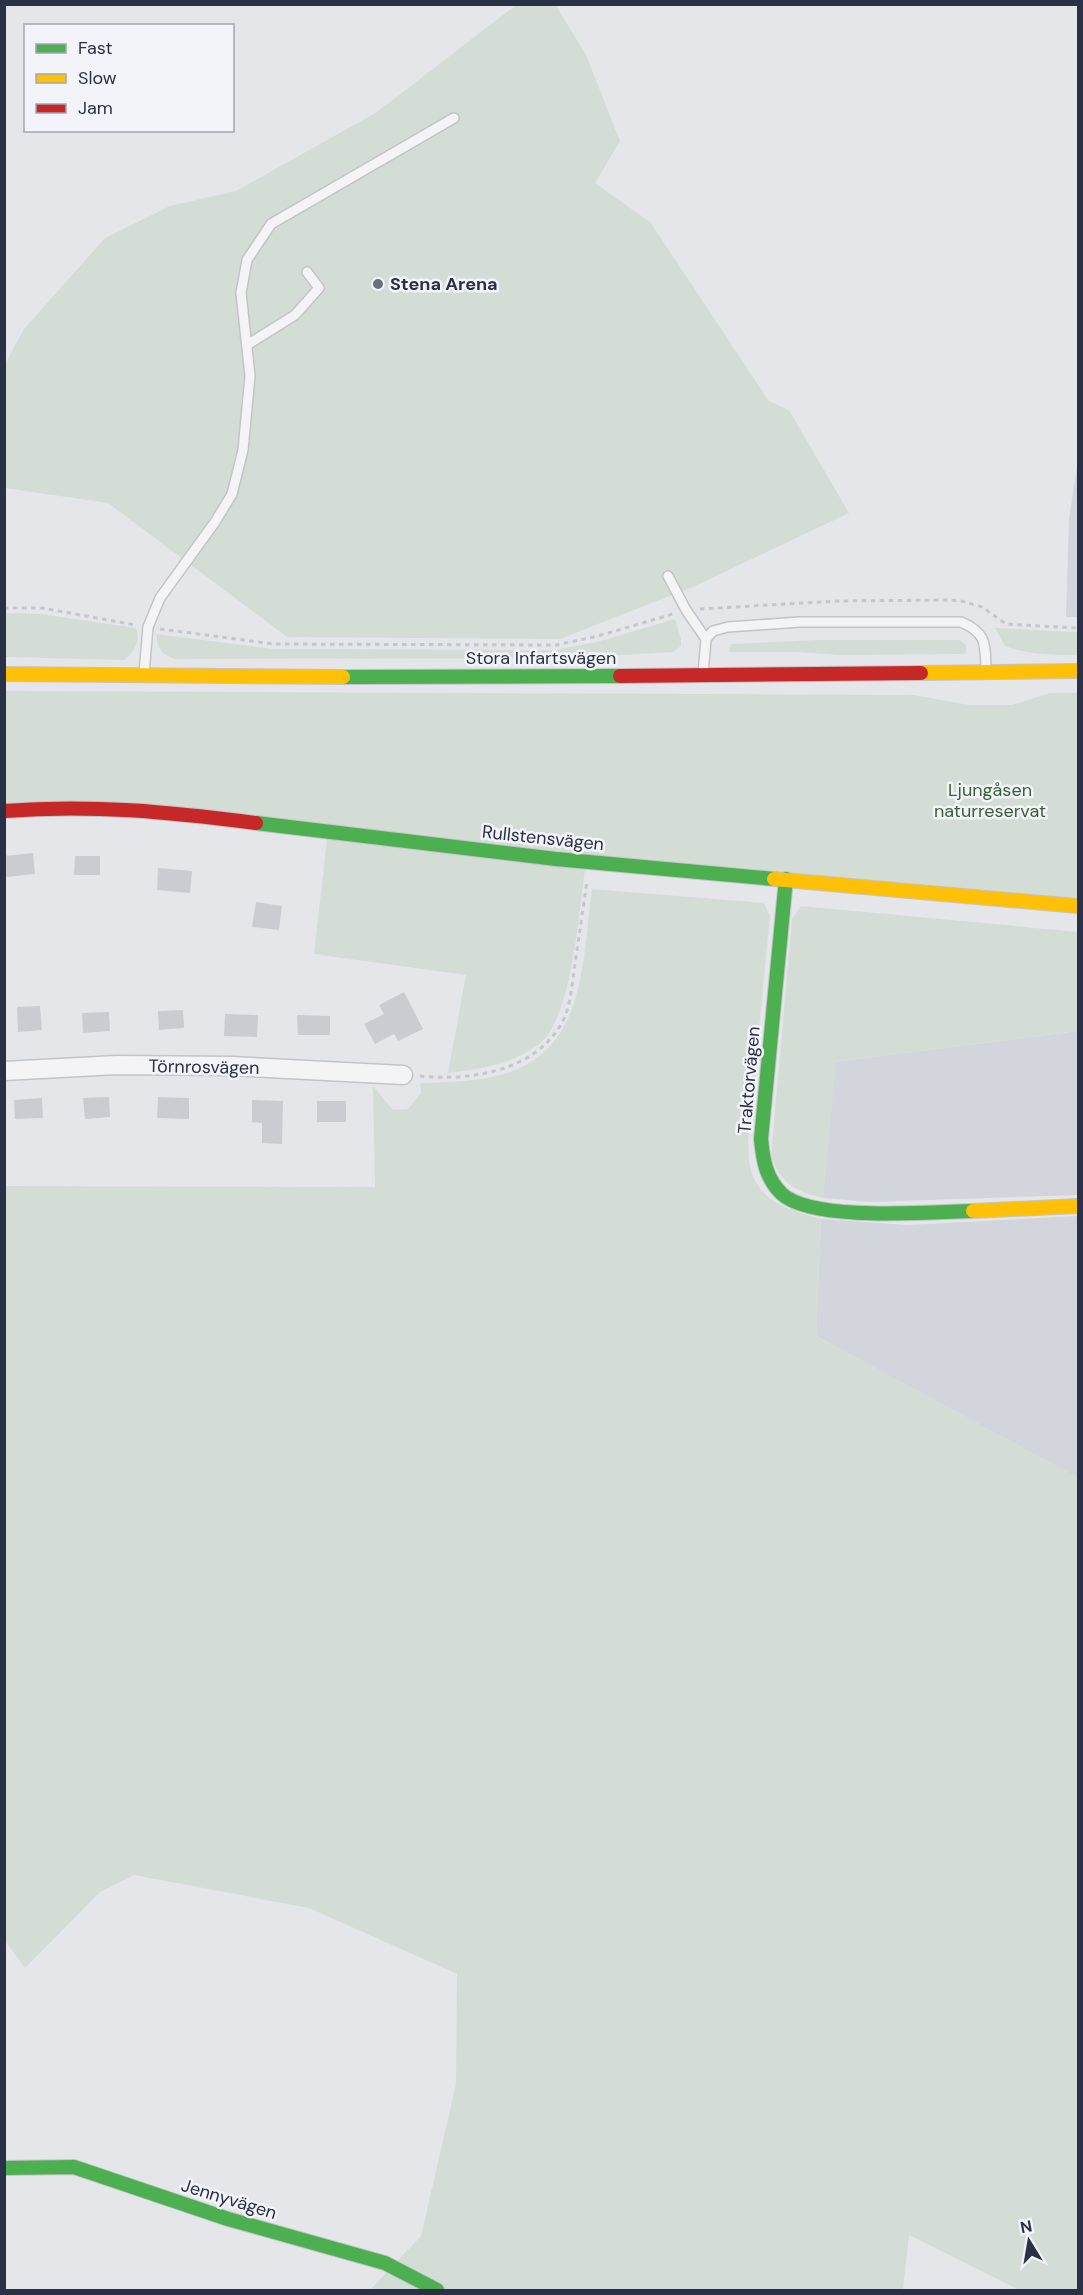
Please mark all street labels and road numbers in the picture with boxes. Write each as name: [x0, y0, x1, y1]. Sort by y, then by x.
street label: Stora Infartsvägen: [466, 646, 616, 670]
street label: Rullstensvägen: [481, 820, 605, 856]
street label: Traktorvägen: [732, 1025, 766, 1135]
street label: Törnrosvägen: [148, 1054, 260, 1080]
street label: Jennyvägen: [178, 2173, 280, 2225]

